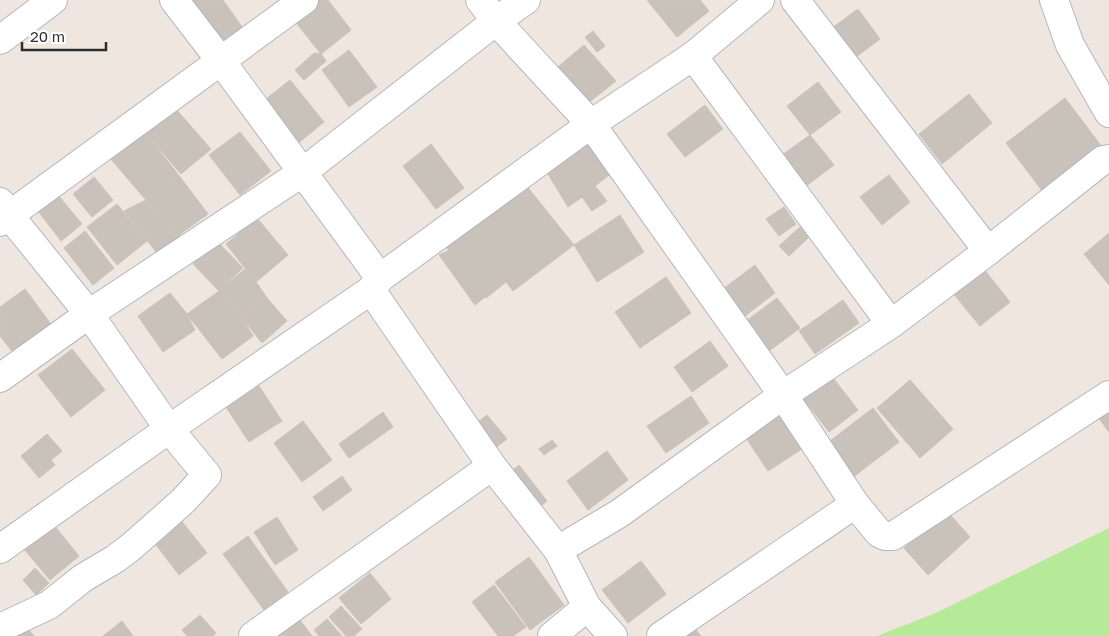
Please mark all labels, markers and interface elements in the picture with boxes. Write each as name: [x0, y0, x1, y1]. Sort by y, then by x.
scale bar: [22, 20, 106, 52]
text: 20 m: [30, 27, 65, 45]

